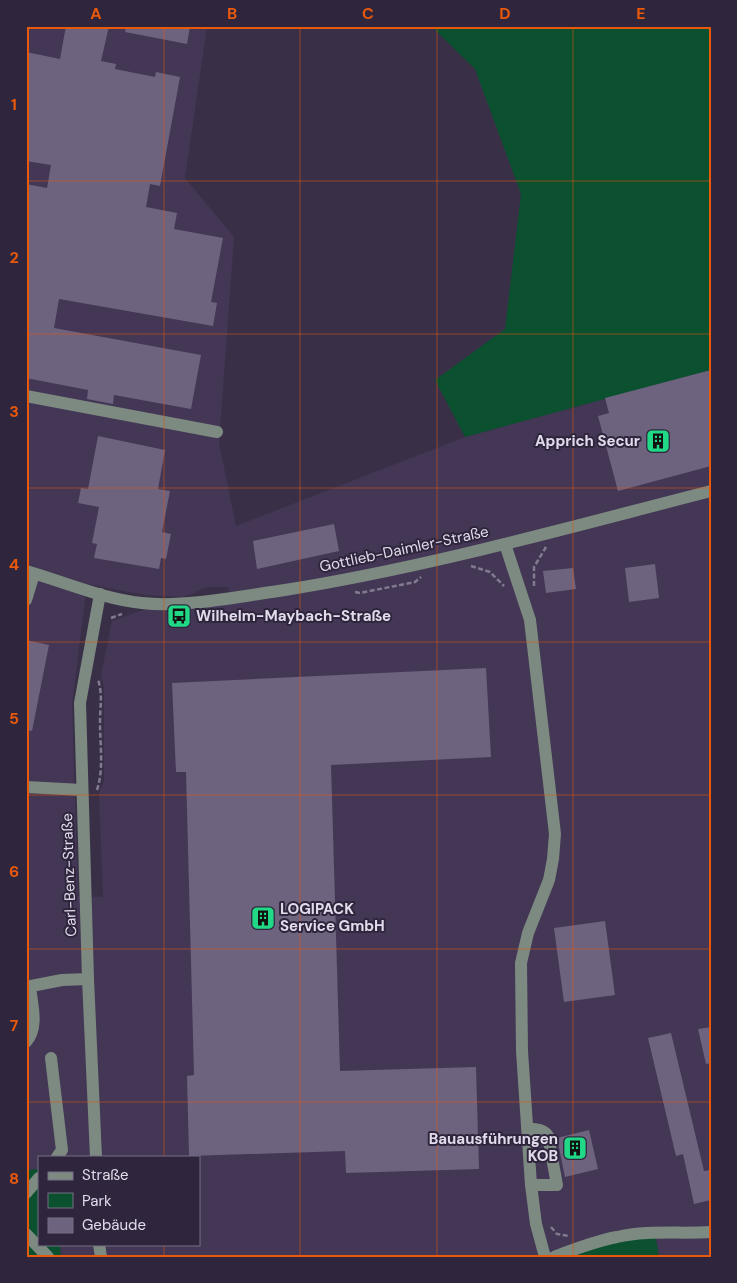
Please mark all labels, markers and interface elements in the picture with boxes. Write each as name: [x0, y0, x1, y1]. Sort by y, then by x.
text: A: [90, 3, 102, 24]
text: B: [227, 3, 237, 24]
text: C: [362, 3, 374, 24]
text: D: [499, 3, 511, 24]
text: E: [636, 3, 646, 24]
text: 1: [11, 94, 17, 115]
text: 2: [9, 247, 19, 268]
text: 3: [9, 401, 19, 422]
building icon: Apprich Secur: [645, 428, 671, 454]
place label: Apprich Secur: [535, 431, 640, 451]
street label: Gottlieb-Daimler-Straße: [318, 521, 490, 577]
text: 4: [9, 554, 19, 575]
bus stop icon: Wilhelm-Maybach-Straße: [166, 603, 192, 629]
place label: Wilhelm-Maybach-Straße: [196, 606, 391, 626]
text: 5: [9, 708, 19, 729]
street label: Carl-Benz-Straße: [57, 813, 81, 937]
text: 6: [9, 861, 19, 882]
place label: LOGIPACK Service GmbH: [280, 899, 385, 936]
building icon: LOGIPACK Service GmbH: [250, 905, 276, 931]
text: 7: [10, 1015, 19, 1036]
place label: Bauausführungen KOB: [429, 1129, 558, 1166]
building icon: Bauausführungen KOB: [562, 1135, 588, 1161]
legend: [38, 1156, 200, 1246]
text: Straße: [82, 1165, 129, 1185]
text: 8: [9, 1168, 19, 1189]
text: Park: [82, 1191, 112, 1211]
text: Gebäude: [82, 1215, 146, 1235]

